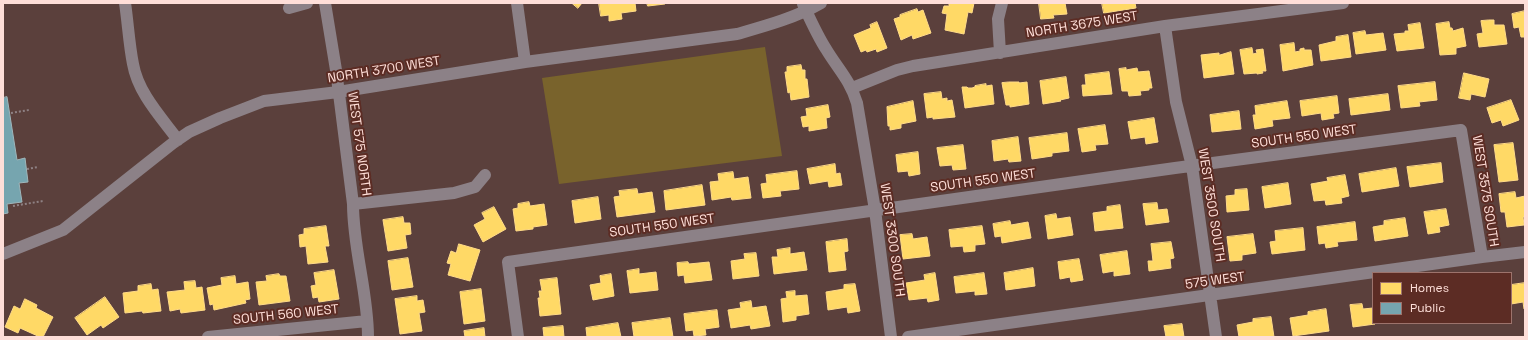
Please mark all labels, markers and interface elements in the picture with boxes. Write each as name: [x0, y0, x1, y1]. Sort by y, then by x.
street label: NORTH 3675 WEST: [1025, 8, 1139, 42]
street label: NORTH 3700 WEST: [327, 53, 441, 87]
street label: WEST 575 NORTH: [344, 91, 374, 197]
street label: SOUTH 550 WEST: [1250, 122, 1358, 152]
street label: WEST 3575 SOUTH: [1468, 134, 1502, 248]
street label: WEST 3500 SOUTH: [1194, 147, 1228, 263]
street label: SOUTH 550 WEST: [929, 166, 1037, 196]
street label: WEST 3300 SOUTH: [876, 182, 908, 298]
street label: SOUTH 550 WEST: [608, 211, 716, 241]
street label: 575 WEST: [1184, 269, 1246, 293]
legend: [1372, 272, 1512, 324]
text: Homes: [1410, 280, 1449, 296]
text: Public: [1410, 300, 1445, 316]
street label: SOUTH 560 WEST: [232, 302, 340, 328]

